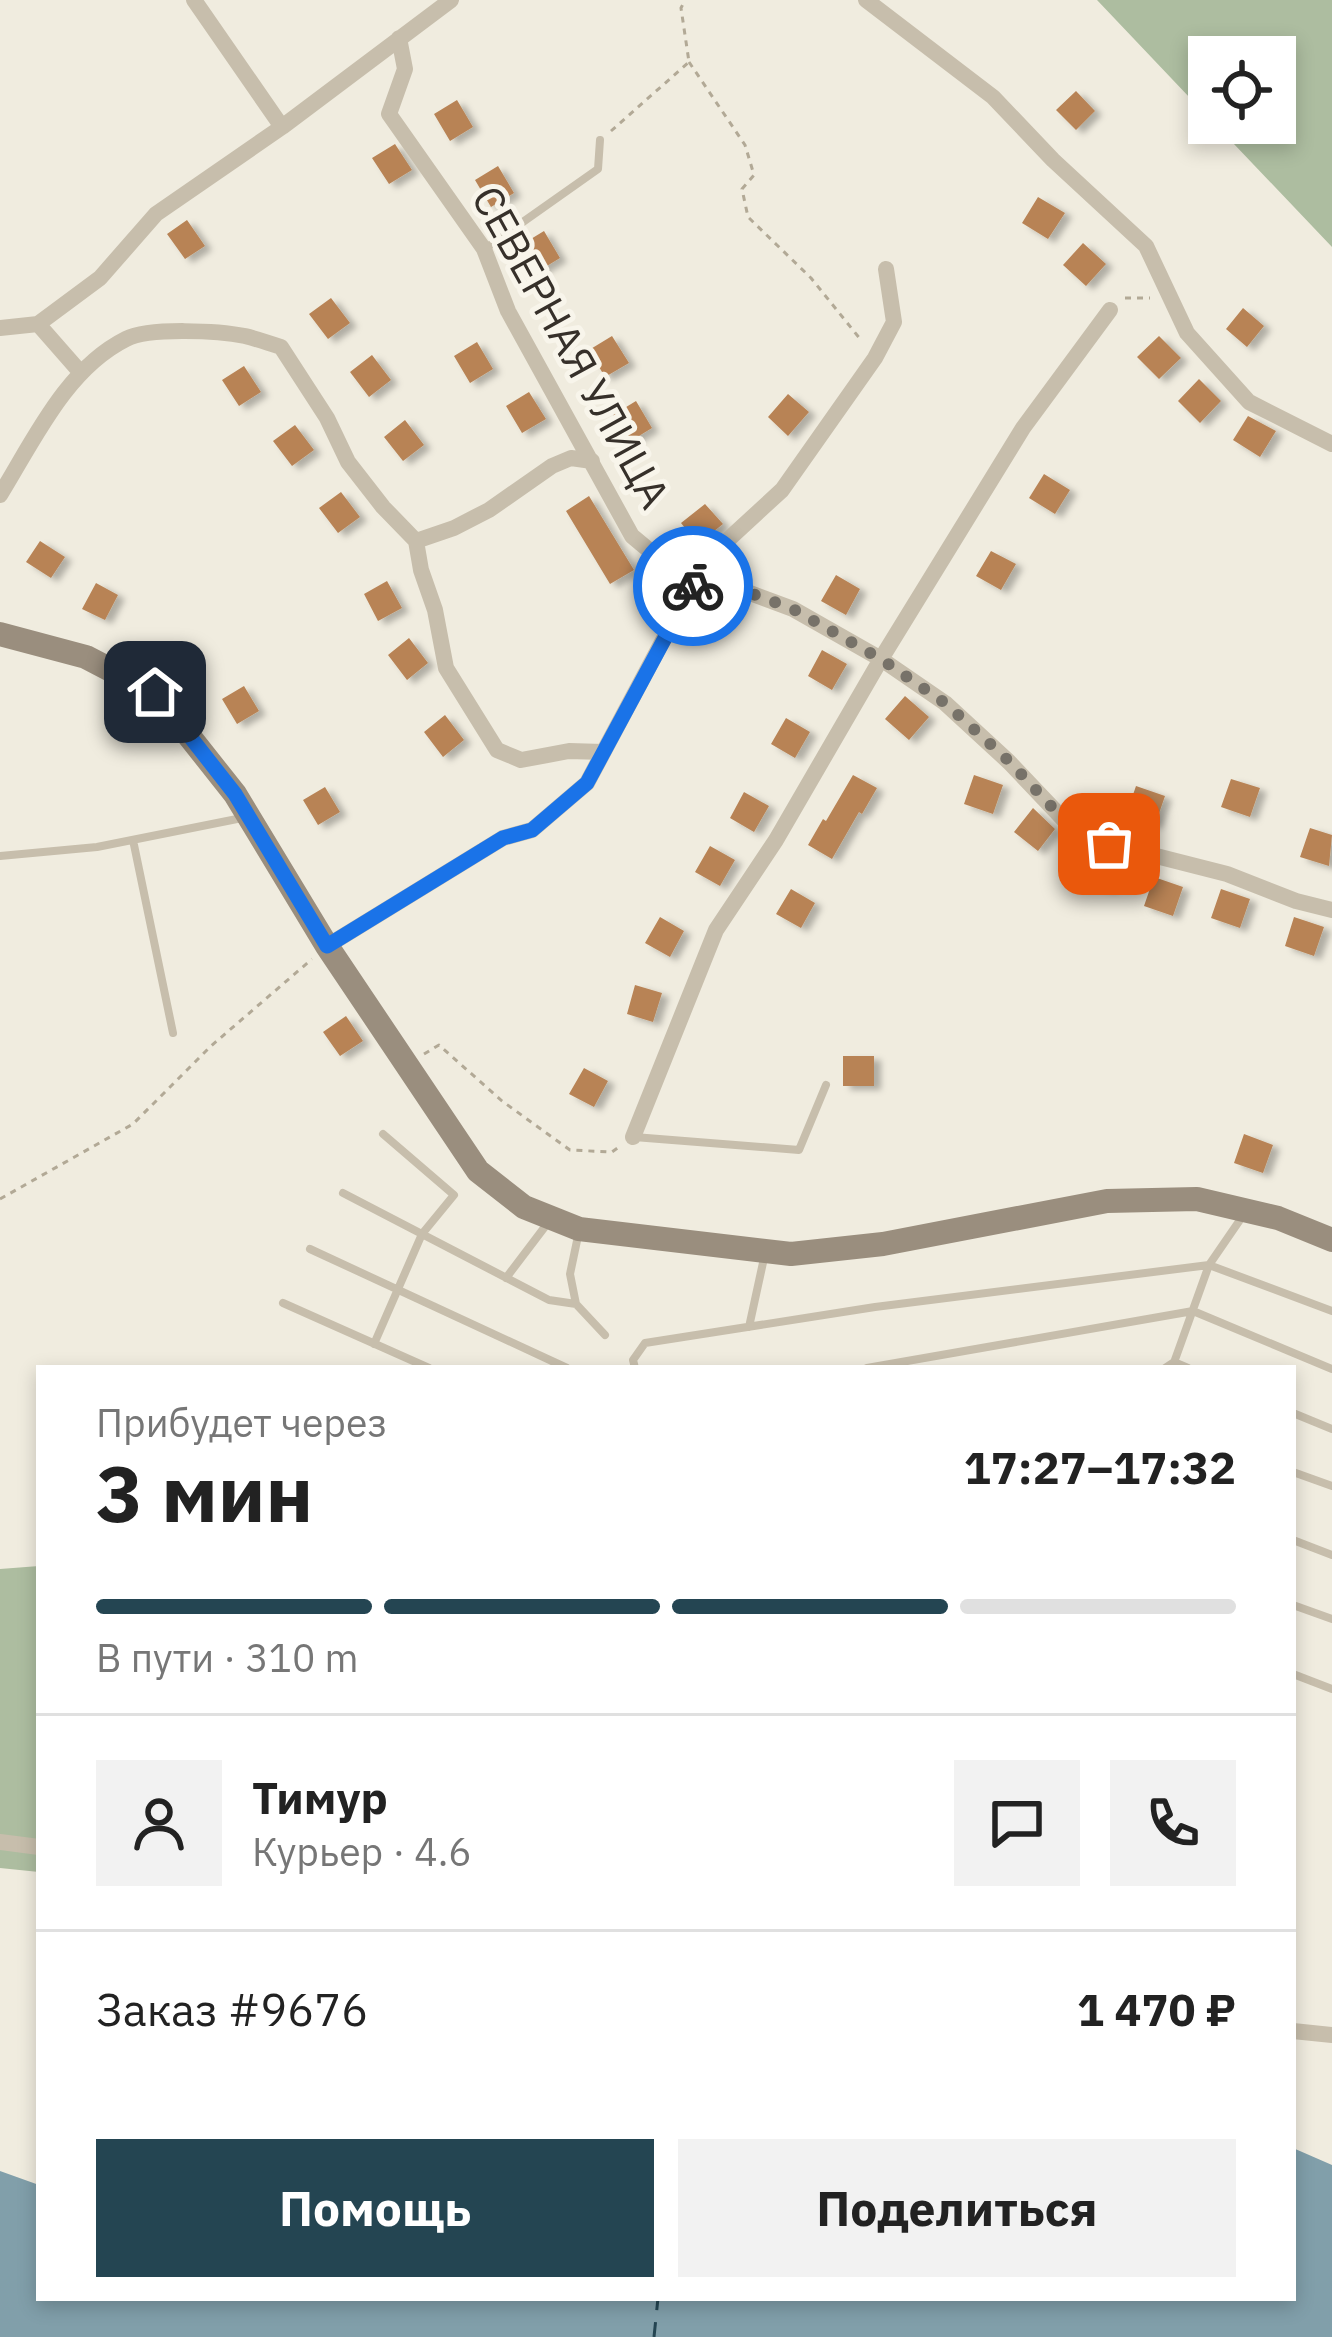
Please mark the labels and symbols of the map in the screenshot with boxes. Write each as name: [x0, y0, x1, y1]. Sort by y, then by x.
street label: СЕВЕРНАЯ УЛИЦА: [460, 176, 683, 518]
courier: [633, 526, 753, 646]
pin: [104, 641, 206, 743]
pin: [1058, 793, 1160, 895]

